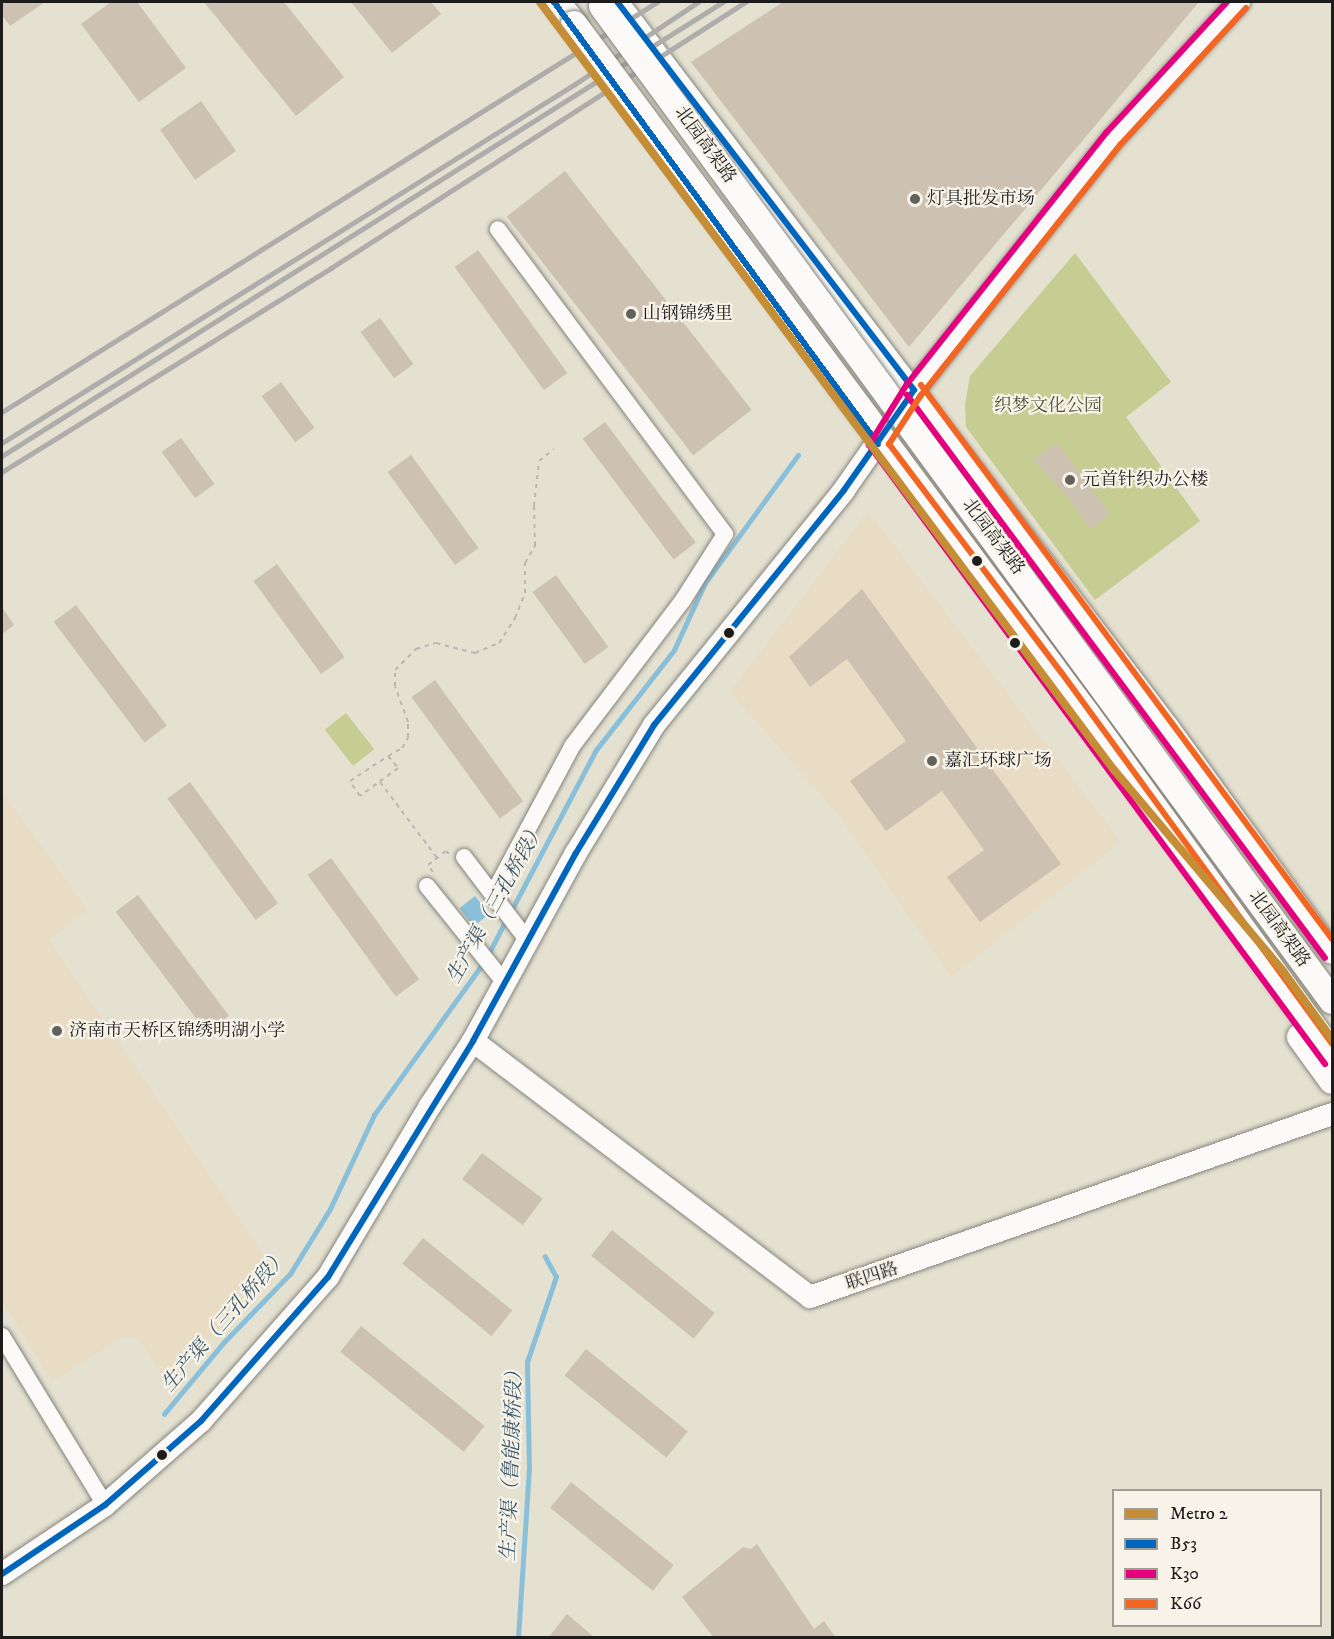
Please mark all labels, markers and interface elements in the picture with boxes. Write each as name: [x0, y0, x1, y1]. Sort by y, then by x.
street label: 北园高架路: [670, 102, 740, 188]
place label: 灯具批发市场: [927, 188, 1035, 210]
marker: 灯具批发市场: [908, 192, 922, 206]
place label: 山钢锦绣里: [643, 303, 733, 325]
marker: 山钢锦绣里: [624, 307, 638, 321]
park label: 织梦文化公园: [994, 395, 1102, 417]
place label: 元首针织办公楼: [1082, 469, 1208, 491]
marker: 元首针织办公楼: [1063, 473, 1077, 487]
street label: 北园高架路: [957, 495, 1029, 579]
unlabelled marker: [971, 555, 983, 567]
unlabelled marker: [723, 627, 735, 639]
unlabelled marker: [1009, 637, 1021, 649]
place label: 嘉汇环球广场: [944, 750, 1052, 772]
marker: 嘉汇环球广场: [925, 754, 939, 768]
water label: 生产渠（三孔桥段）: [442, 818, 550, 988]
street label: 北园高架路: [1244, 886, 1314, 972]
place label: 济南市天桥区锦绣明湖小学: [69, 1020, 285, 1042]
marker: 济南市天桥区锦绣明湖小学: [50, 1024, 64, 1038]
water label: 生产渠（三孔桥段）: [157, 1245, 293, 1397]
street label: 联四路: [843, 1258, 901, 1296]
water label: 生产渠（鲁能康桥段）: [497, 1361, 527, 1561]
unlabelled marker: [156, 1449, 168, 1461]
legend: [1112, 1489, 1322, 1627]
text: Metro 2: [1170, 1503, 1228, 1525]
text: B53: [1170, 1533, 1197, 1555]
text: K30: [1170, 1563, 1199, 1585]
text: K66: [1170, 1593, 1201, 1615]

